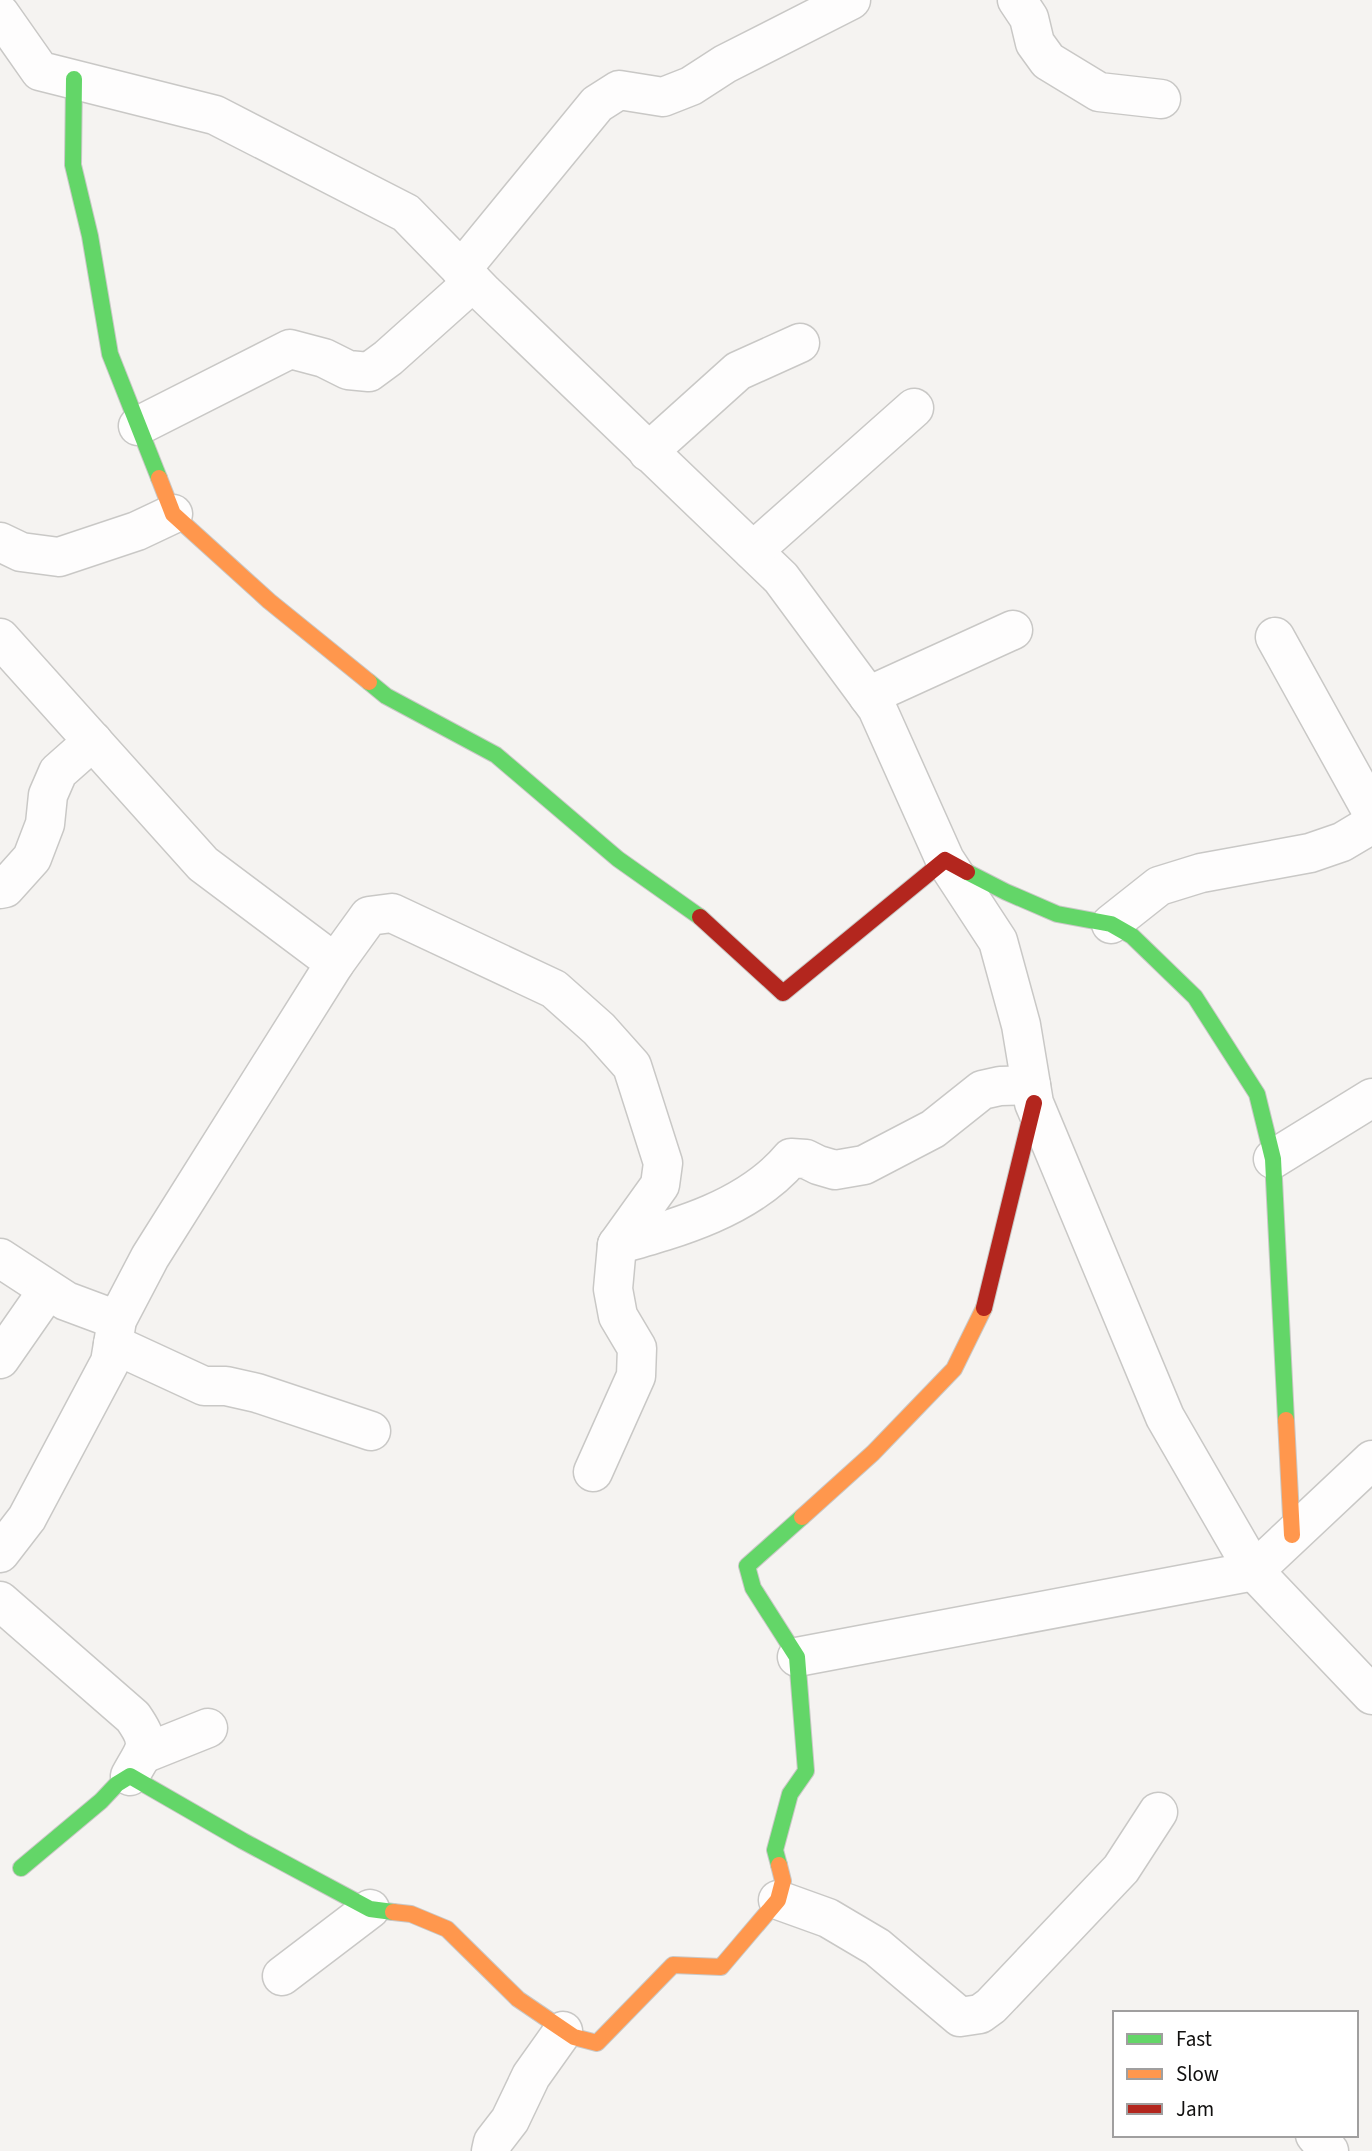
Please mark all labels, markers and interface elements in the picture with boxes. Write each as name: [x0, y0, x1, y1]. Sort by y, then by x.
legend: [1113, 2011, 1358, 2137]
text: Fast: [1176, 2024, 1212, 2054]
text: Slow: [1176, 2059, 1219, 2089]
text: Jam: [1176, 2094, 1214, 2124]

